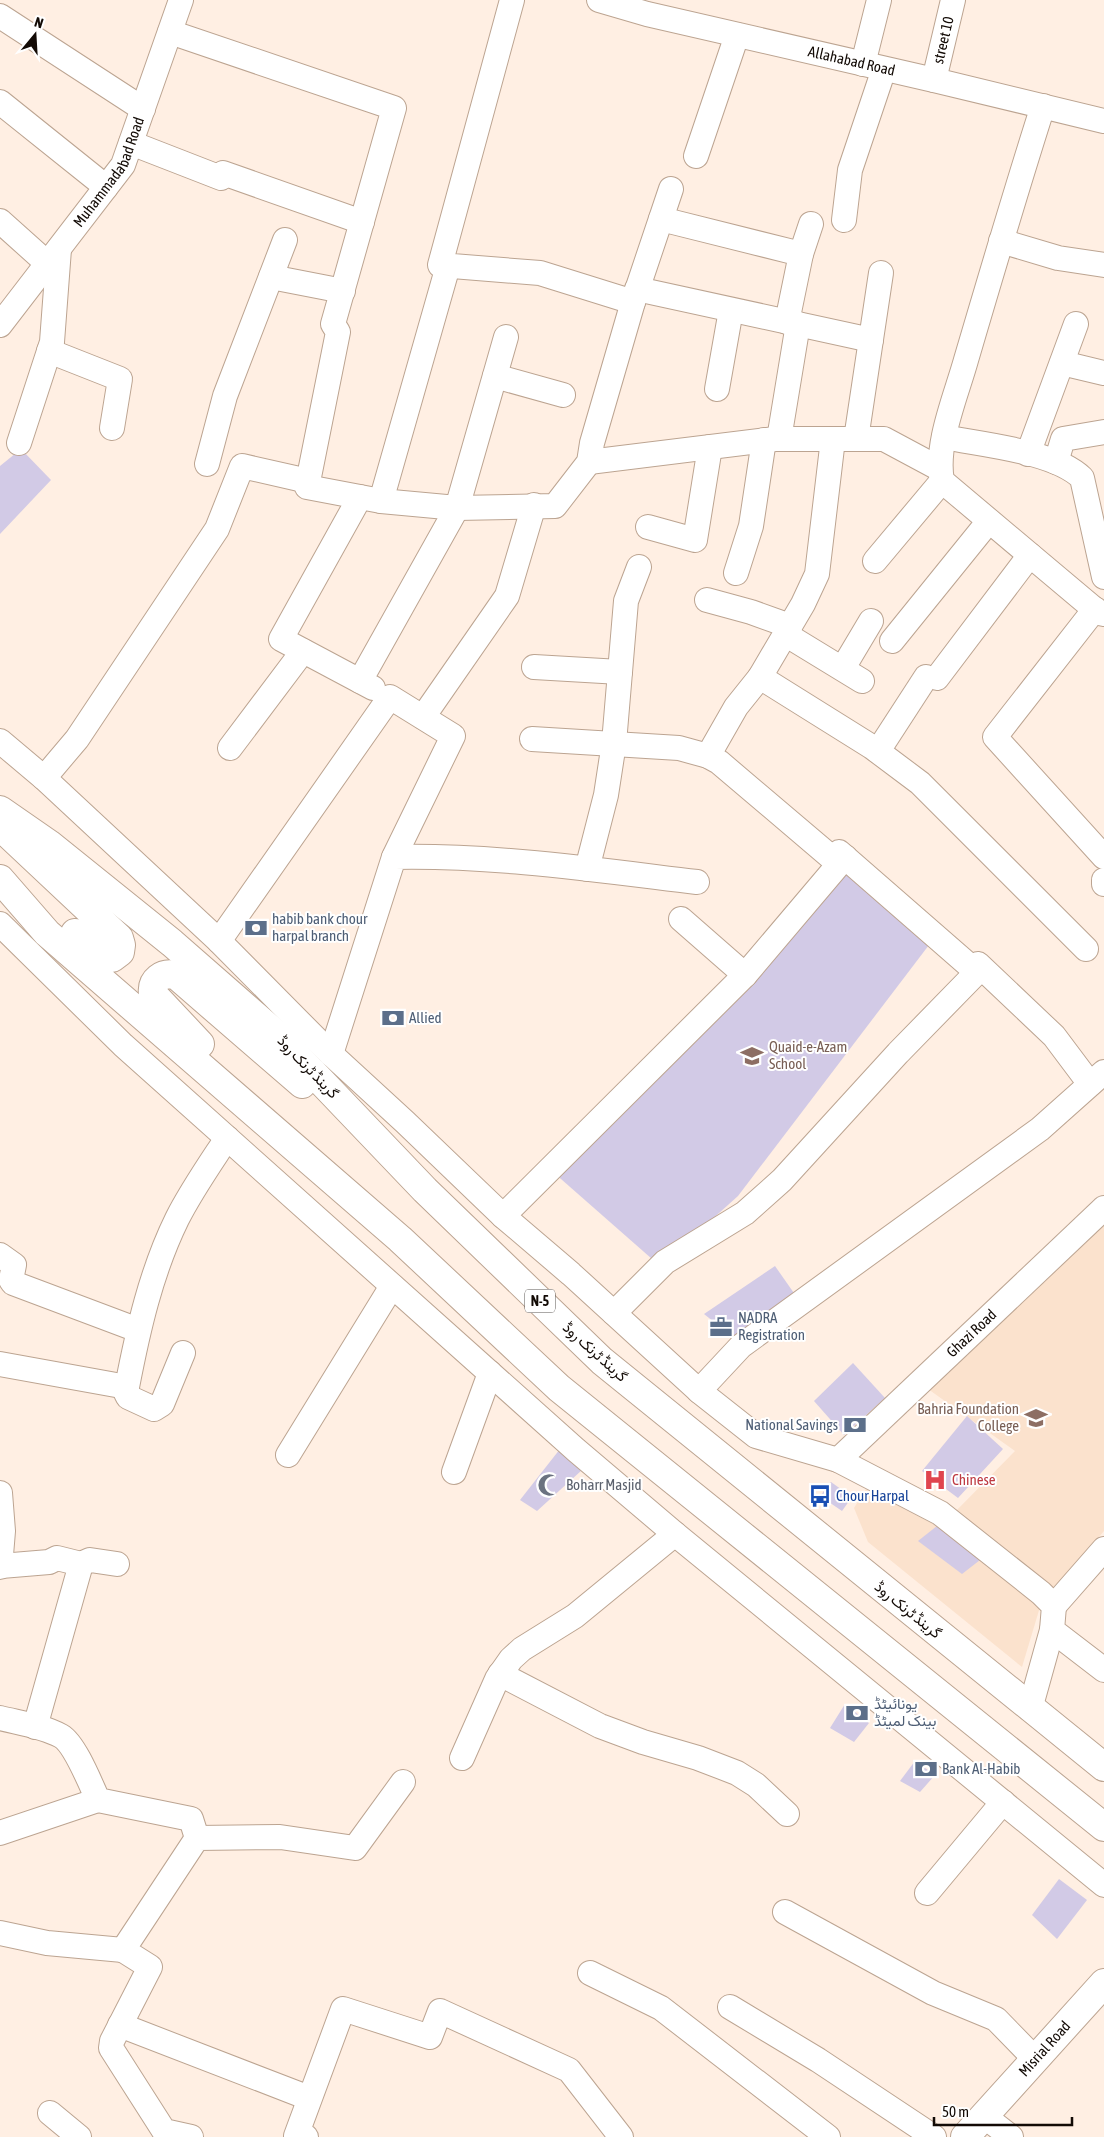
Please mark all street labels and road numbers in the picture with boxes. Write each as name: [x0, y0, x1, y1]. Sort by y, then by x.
street label: street 10: [929, 15, 957, 65]
street label: Allahabad Road: [807, 42, 897, 79]
street label: Muhammadabad Road: [70, 115, 147, 230]
street label: گرینڈ ٹرنک روڈ: [274, 1032, 343, 1102]
road number: N-5: [525, 1290, 555, 1312]
street label: Ghazi Road: [943, 1306, 1000, 1361]
street label: گرینڈ ٹرنک روڈ: [559, 1318, 631, 1386]
street label: گرینڈ ٹرنک روڈ: [871, 1578, 945, 1643]
street label: Misrial Road: [1015, 2017, 1074, 2079]

